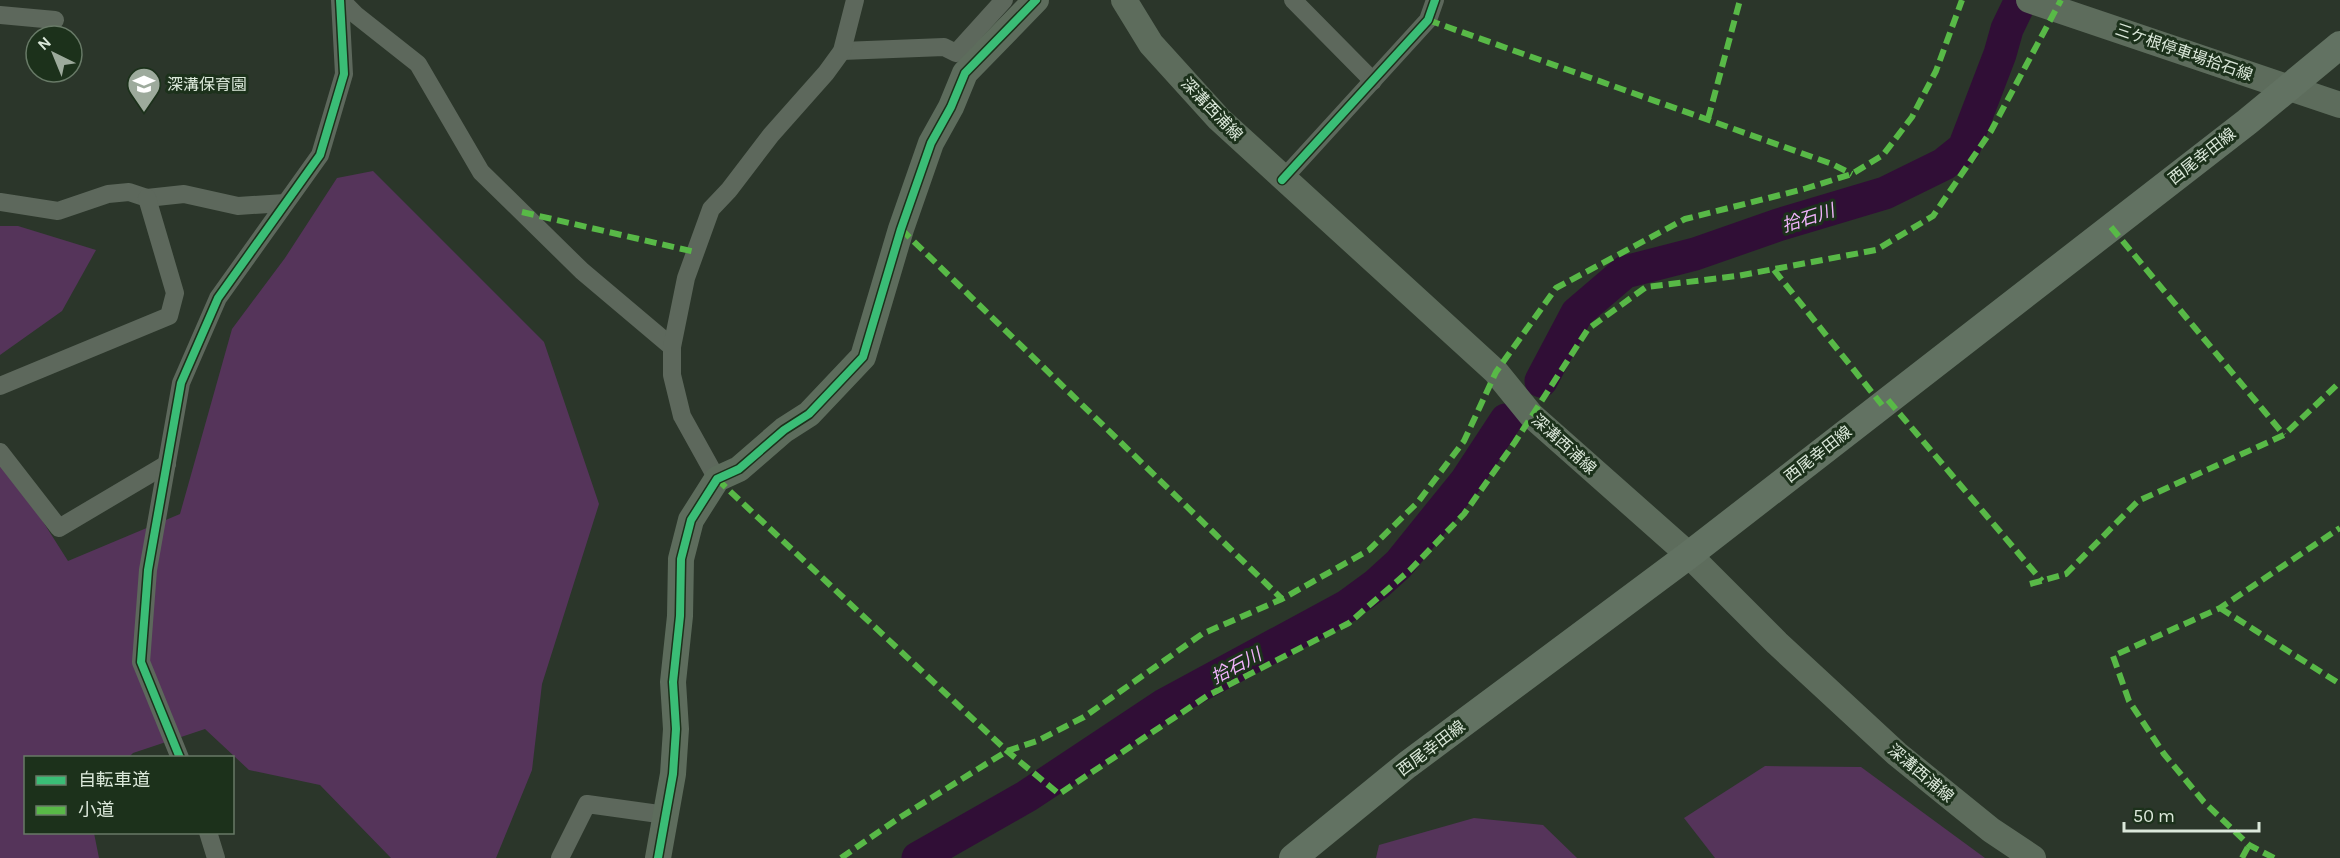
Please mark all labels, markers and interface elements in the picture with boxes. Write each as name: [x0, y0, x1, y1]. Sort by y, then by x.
street label: 三ケ根停車場拾石線: [2113, 20, 2255, 84]
north arrow: [24, 24, 84, 84]
text: N: [33, 33, 55, 54]
school or university icon: 深溝保育園: [126, 66, 162, 113]
street label: 深溝西浦線: [1177, 74, 1247, 144]
place label: 深溝保育園: [167, 75, 247, 94]
street label: 西尾幸田線: [2165, 124, 2239, 188]
water label: 拾石川: [1779, 199, 1839, 237]
street label: 深溝西浦線: [1528, 410, 1600, 478]
street label: 西尾幸田線: [1781, 422, 1855, 486]
water label: 拾石川: [1207, 643, 1267, 688]
street label: 西尾幸田線: [1393, 716, 1469, 780]
street label: 深溝西浦線: [1884, 740, 1958, 806]
legend: [24, 756, 234, 834]
text: 自転車道: [78, 769, 150, 791]
scale bar: [2124, 795, 2259, 833]
text: 小道: [78, 799, 114, 821]
text: 50 m: [2133, 805, 2175, 827]

